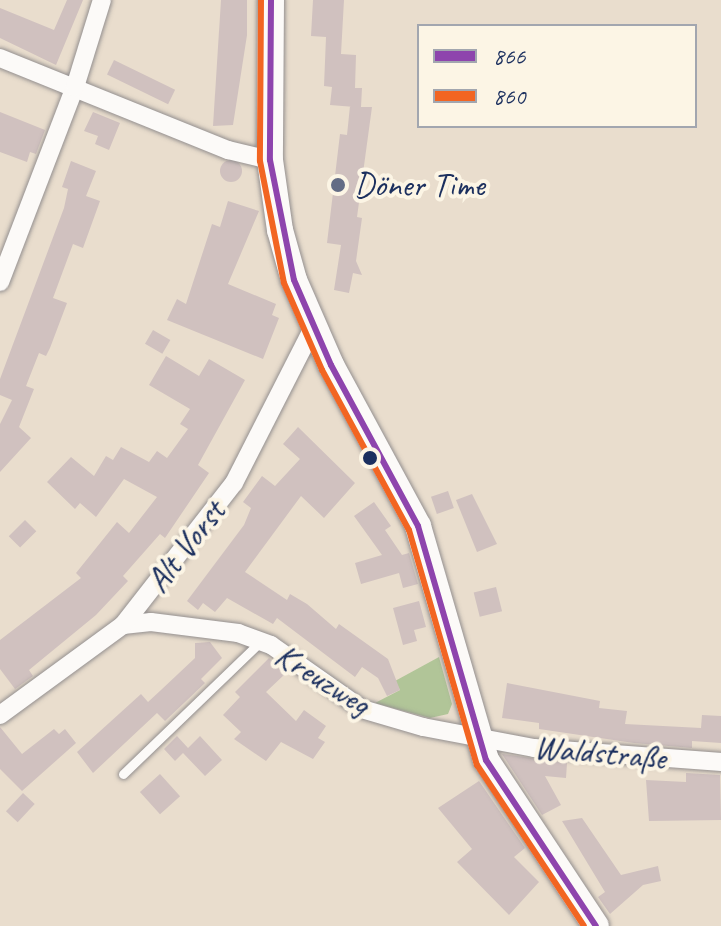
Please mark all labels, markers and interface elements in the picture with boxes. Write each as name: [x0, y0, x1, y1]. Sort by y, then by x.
legend: [417, 24, 697, 128]
text: 866: [493, 41, 525, 71]
text: 860: [493, 81, 525, 111]
place label: Döner Time: [354, 165, 484, 205]
marker: Döner Time: [329, 176, 347, 194]
unlabelled marker: [362, 450, 378, 466]
street label: Alt Vorst: [137, 492, 233, 600]
street label: Kreuzweg: [268, 634, 378, 724]
street label: Waldstraße: [533, 726, 667, 778]

